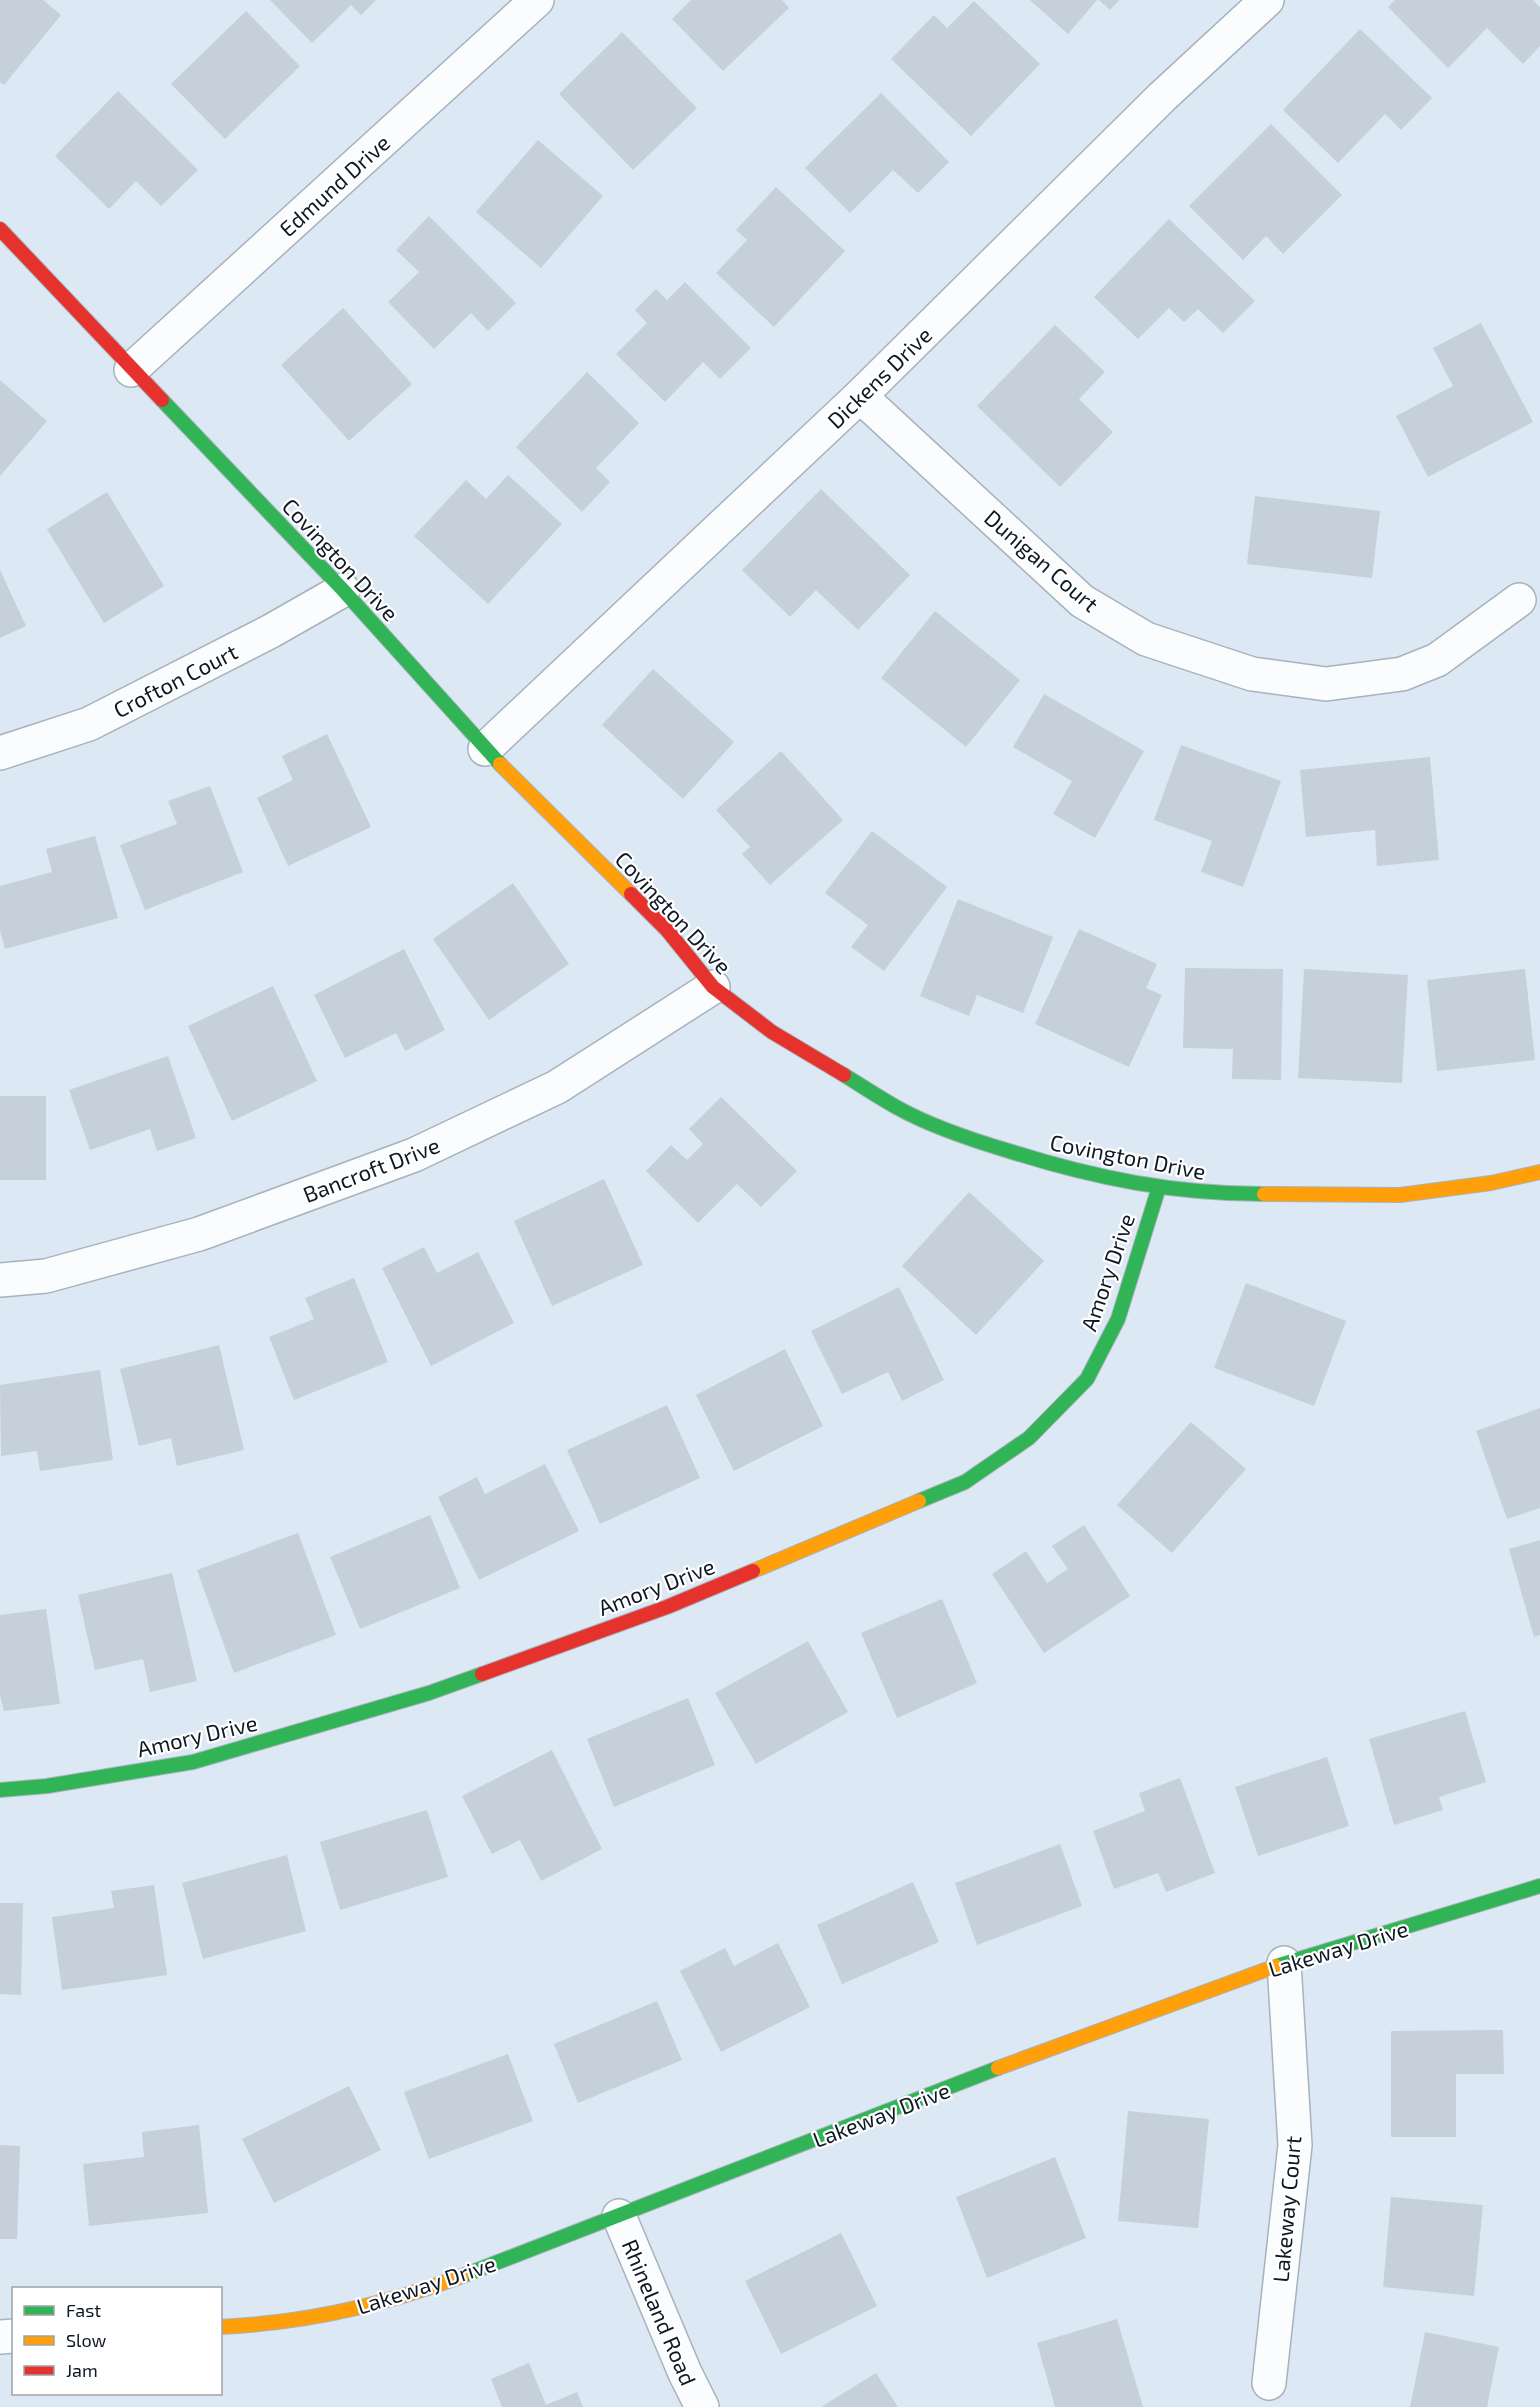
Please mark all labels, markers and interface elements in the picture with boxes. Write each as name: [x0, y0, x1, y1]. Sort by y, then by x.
street label: Edmund Drive: [274, 129, 394, 241]
street label: Dickens Drive: [822, 321, 936, 433]
street label: Covington Drive: [278, 492, 404, 626]
street label: Dunigan Court: [980, 504, 1104, 616]
street label: Crofton Court: [109, 638, 241, 722]
street label: Covington Drive: [611, 845, 737, 979]
street label: Covington Drive: [1048, 1128, 1208, 1184]
street label: Bancroft Drive: [299, 1131, 443, 1207]
street label: Amory Drive: [1075, 1210, 1139, 1334]
street label: Amory Drive: [594, 1552, 718, 1620]
street label: Amory Drive: [134, 1709, 260, 1761]
street label: Lakeway Drive: [1265, 1914, 1411, 1982]
street label: Lakeway Drive: [809, 2076, 953, 2152]
street label: Lakeway Court: [1267, 2135, 1305, 2283]
street label: Rhineland Road: [618, 2235, 702, 2389]
street label: Lakeway Drive: [353, 2249, 499, 2319]
legend: [12, 2287, 222, 2395]
text: Fast: [66, 2299, 101, 2321]
text: Slow: [66, 2329, 107, 2351]
text: Jam: [66, 2359, 98, 2381]

